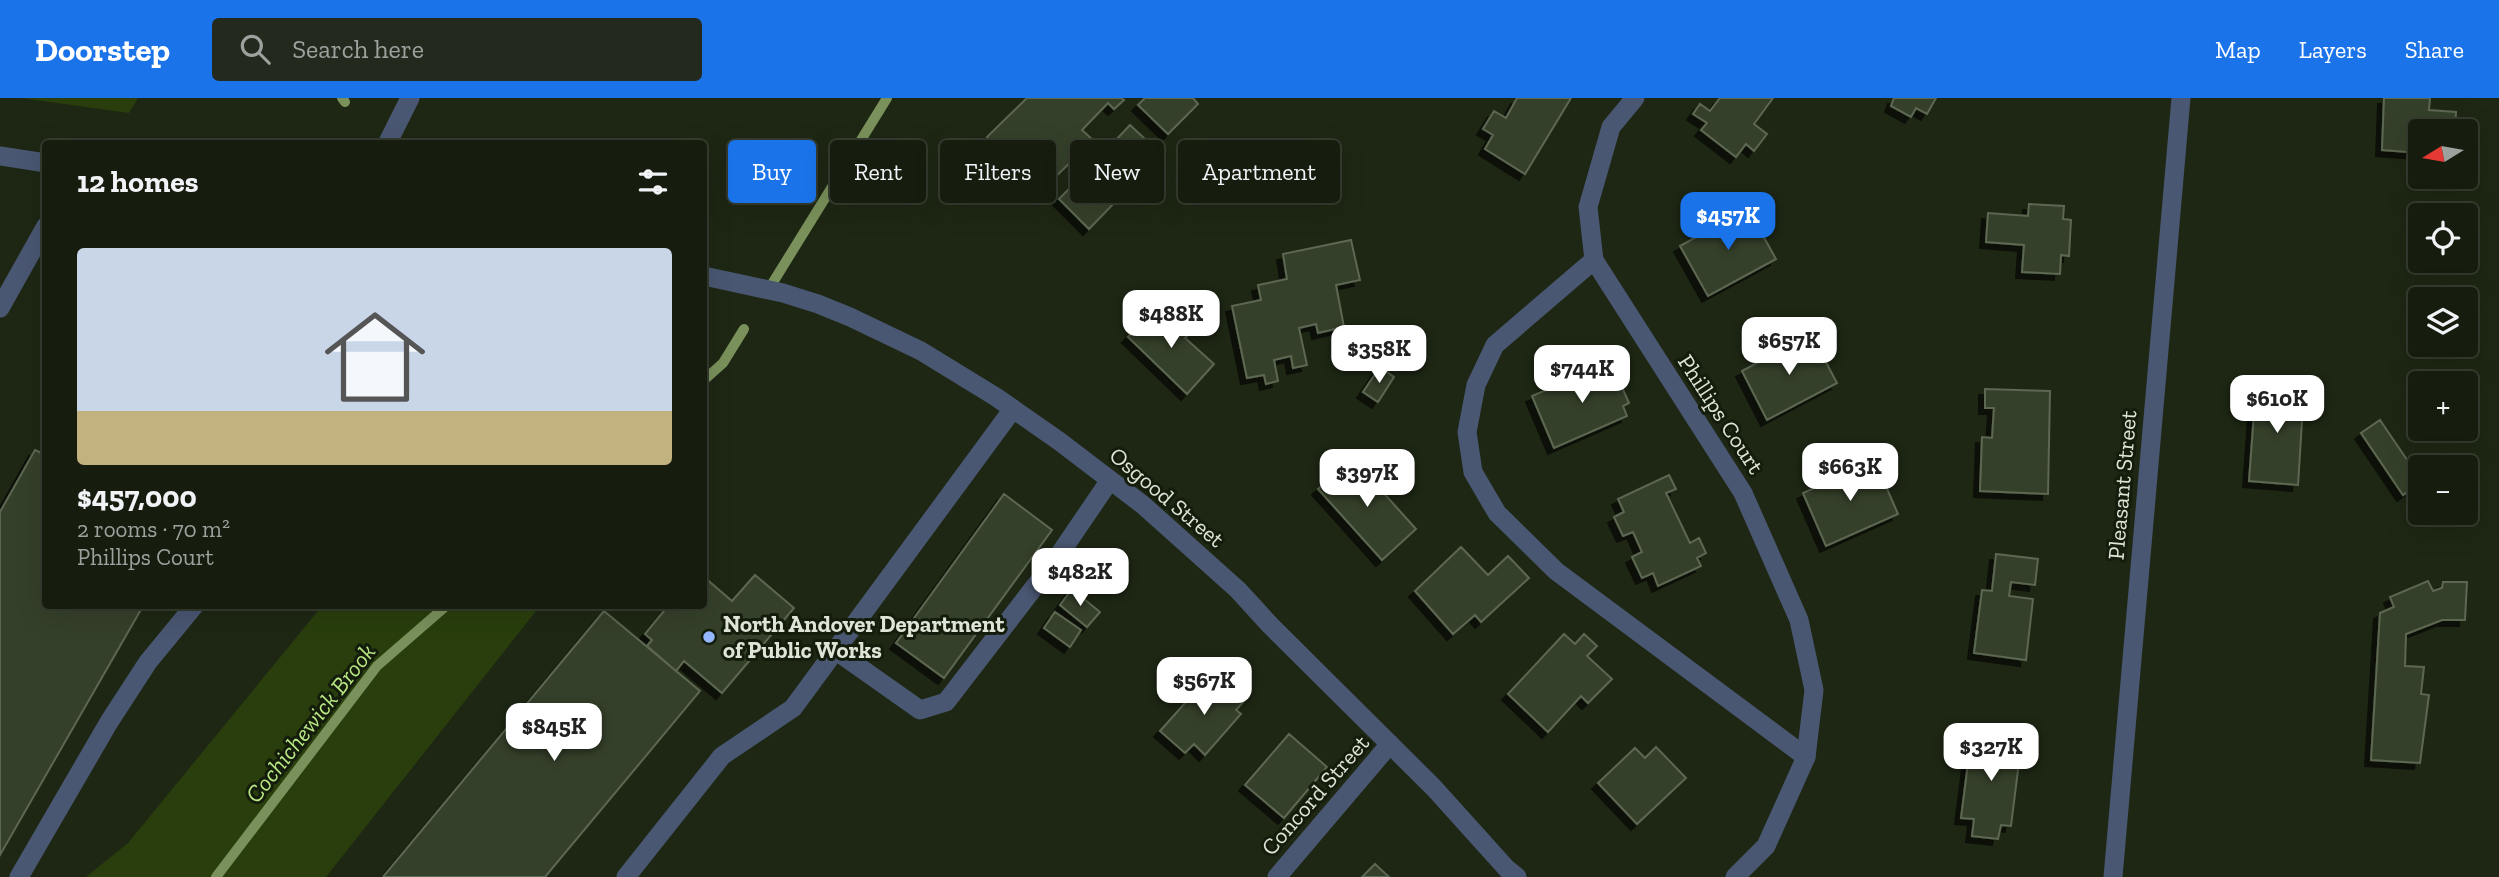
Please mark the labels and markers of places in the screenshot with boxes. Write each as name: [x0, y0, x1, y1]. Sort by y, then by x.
pin: $457K: [1679, 192, 1777, 252]
pin: $488K: [1122, 290, 1220, 350]
pin: $657K: [1740, 317, 1838, 377]
pin: $358K: [1330, 326, 1428, 385]
pin: $744K: [1533, 345, 1631, 405]
pin: $610K: [2228, 376, 2326, 435]
pin: $663K: [1801, 444, 1899, 503]
pin: $397K: [1318, 450, 1416, 509]
pin: $482K: [1031, 548, 1129, 608]
place label: North Andover Department of Public Works: [723, 610, 1006, 664]
marker: North Andover Department of Public Works: [701, 629, 717, 645]
pin: $567K: [1155, 658, 1253, 717]
pin: $845K: [505, 704, 603, 763]
pin: $327K: [1942, 724, 2040, 783]

